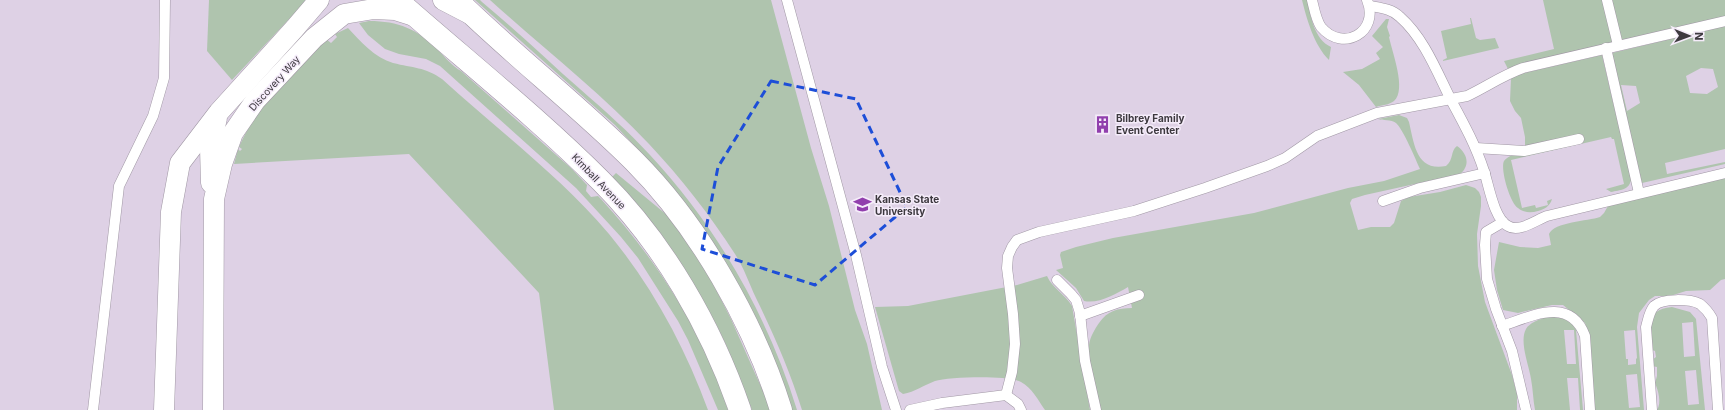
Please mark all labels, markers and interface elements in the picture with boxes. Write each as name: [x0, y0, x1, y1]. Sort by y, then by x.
north arrow: [1669, 16, 1709, 56]
text: N: [1692, 32, 1706, 40]
street label: Discovery Way: [246, 53, 302, 113]
place label: Bilbrey Family Event Center: [1116, 112, 1185, 136]
building icon: Bilbrey Family Event Center: [1093, 114, 1113, 134]
street label: Kimball Avenue: [569, 151, 629, 211]
place label: Kansas State University: [875, 193, 939, 218]
school or university icon: Kansas State University: [852, 195, 872, 215]

